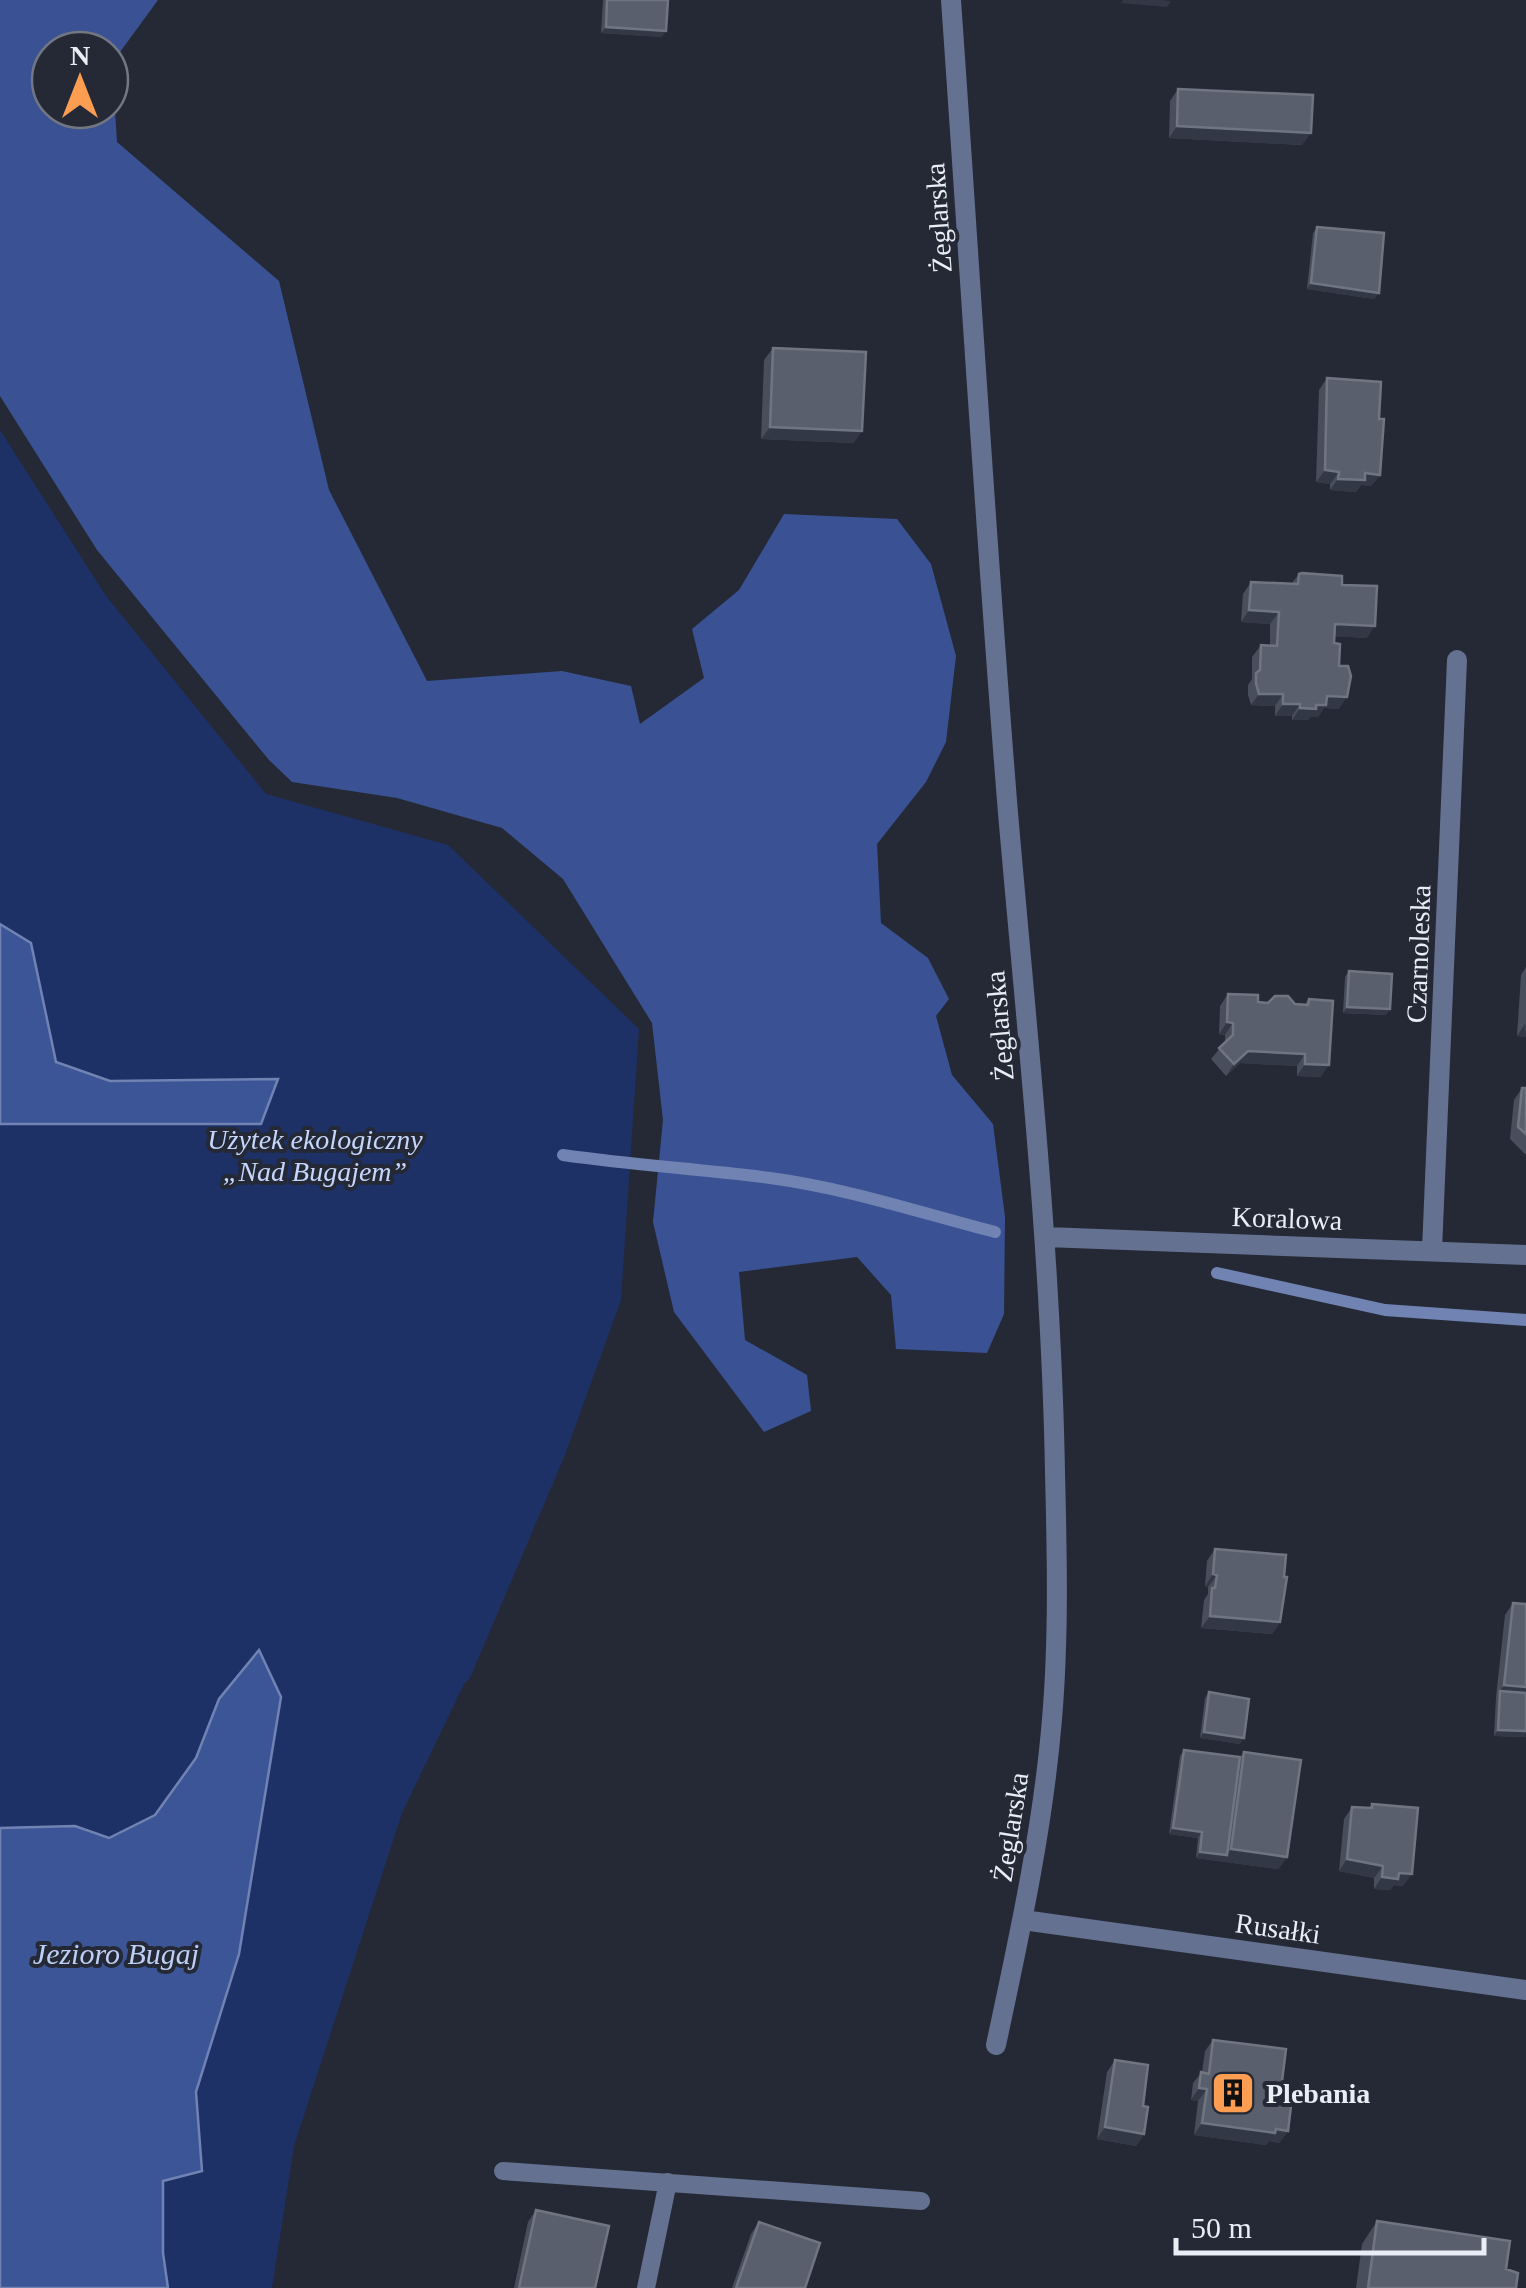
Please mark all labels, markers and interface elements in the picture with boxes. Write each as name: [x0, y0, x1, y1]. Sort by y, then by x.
north arrow: [30, 30, 130, 130]
text: N: [70, 40, 90, 71]
street label: Żeglarska: [919, 161, 958, 274]
street label: Czarnoleska: [1401, 884, 1436, 1024]
street label: Żeglarska: [979, 969, 1020, 1082]
park label: Użytek ekologiczny „Nad Bugajem”: [207, 1124, 423, 1187]
street label: Koralowa: [1231, 1201, 1343, 1236]
street label: Żeglarska: [987, 1770, 1035, 1884]
street label: Rusałki: [1233, 1907, 1323, 1950]
water label: Jezioro Bugaj: [33, 1937, 199, 1970]
building icon: Plebania: [1210, 2070, 1256, 2116]
place label: Plebania: [1266, 2078, 1370, 2109]
scale bar: [1176, 2193, 1484, 2255]
text: 50 m: [1191, 2211, 1252, 2244]

